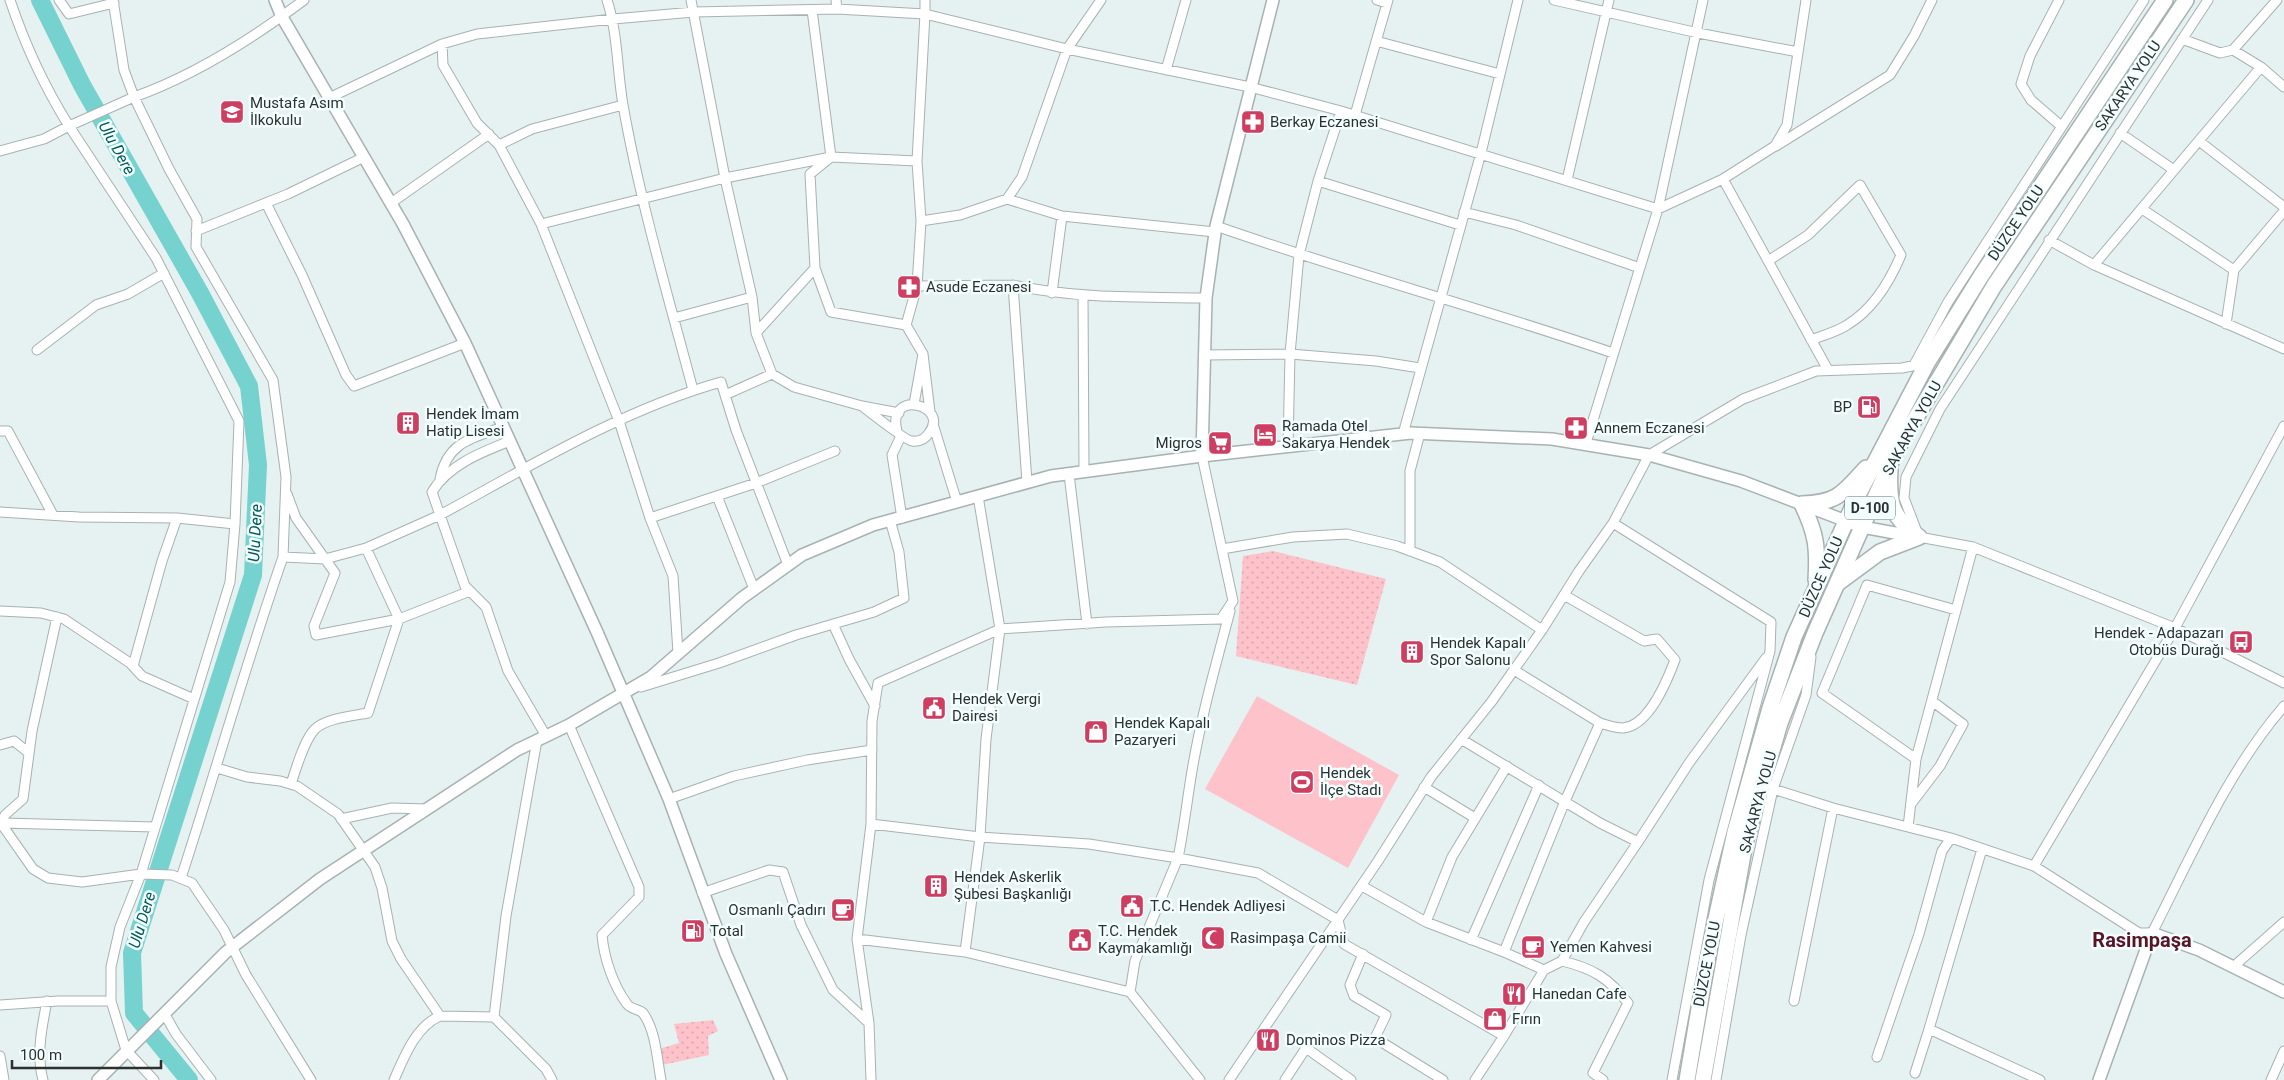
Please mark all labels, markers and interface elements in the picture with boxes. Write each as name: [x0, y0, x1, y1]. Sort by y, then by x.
street label: SAKARYA YOLU: [2091, 37, 2165, 135]
place label: Mustafa Asım İlkokulu: [250, 94, 344, 129]
school or university icon: Mustafa Asım İlkokulu: [219, 99, 245, 125]
pharmacy icon: Berkay Eczanesi: [1240, 109, 1266, 135]
place label: Berkay Eczanesi: [1270, 113, 1378, 131]
water label: Ulu Dere: [95, 118, 139, 178]
street label: DÜZCE YOLU: [1984, 182, 2048, 264]
pharmacy icon: Asude Eczanesi: [896, 274, 922, 300]
place label: Asude Eczanesi: [926, 278, 1031, 296]
street label: SAKARYA YOLU: [1879, 378, 1945, 478]
fuel station icon: BP: [1856, 394, 1882, 420]
place label: BP: [1833, 398, 1852, 416]
place label: Hendek İmam Hatip Lisesi: [426, 405, 519, 440]
building icon: Hendek İmam Hatip Lisesi: [395, 410, 421, 436]
pharmacy icon: Annem Eczanesi: [1563, 415, 1589, 441]
place label: Ramada Otel Sakarya Hendek: [1282, 417, 1390, 452]
place label: Annem Eczanesi: [1594, 419, 1705, 437]
hotel icon: Ramada Otel Sakarya Hendek: [1252, 422, 1278, 448]
supermarket icon: Migros: [1207, 430, 1233, 456]
place label: Migros: [1156, 434, 1202, 452]
road number: D-100: [1845, 496, 1895, 520]
water label: Ulu Dere: [244, 504, 266, 562]
street label: DÜZCE YOLU: [1795, 534, 1847, 620]
place label: Hendek - Adapazarı Otobüs Durağı: [2094, 624, 2224, 659]
bus stop icon: Hendek - Adapazarı Otobüs Durağı: [2228, 629, 2254, 655]
place label: Hendek Kapalı Spor Salonu: [1430, 634, 1526, 669]
building icon: Hendek Kapalı Spor Salonu: [1399, 639, 1425, 665]
place label: Hendek Vergi Dairesi: [952, 690, 1041, 725]
public building icon: Hendek Vergi Dairesi: [921, 695, 947, 721]
place label: Hendek Kapalı Pazaryeri: [1114, 714, 1210, 749]
shop icon: Hendek Kapalı Pazaryeri: [1083, 719, 1109, 745]
street label: SAKARYA YOLU: [1736, 749, 1780, 855]
place label: Hendek İlçe Stadı: [1320, 764, 1381, 799]
sports icon: Hendek İlçe Stadı: [1289, 769, 1315, 795]
place label: Hendek Askerlik Şubesi Başkanlığı: [954, 868, 1071, 903]
building icon: Hendek Askerlik Şubesi Başkanlığı: [923, 873, 949, 899]
water label: Ulu Dere: [124, 889, 160, 951]
public building icon: T.C. Hendek Adliyesi: [1119, 893, 1145, 919]
cafe icon: Osmanlı Çadırı: [830, 897, 856, 923]
place label: T.C. Hendek Adliyesi: [1150, 897, 1285, 915]
place label: Osmanlı Çadırı: [728, 901, 826, 919]
fuel station icon: Total: [680, 918, 706, 944]
street label: DÜZCE YOLU: [1690, 920, 1724, 1008]
place label: Total: [710, 922, 744, 940]
place label: T.C. Hendek Kaymakamlığı: [1098, 922, 1192, 957]
mosque icon: Rasimpaşa Camii: [1200, 925, 1226, 951]
public building icon: T.C. Hendek Kaymakamlığı: [1067, 927, 1093, 953]
district label: Rasimpaşa: [2092, 928, 2192, 952]
place label: Rasimpaşa Camii: [1230, 929, 1347, 947]
cafe icon: Yemen Kahvesi: [1520, 934, 1546, 960]
place label: Yemen Kahvesi: [1550, 938, 1652, 956]
restaurant icon: Hanedan Cafe: [1501, 981, 1527, 1007]
place label: Hanedan Cafe: [1532, 985, 1627, 1003]
shop icon: Fırın: [1482, 1006, 1508, 1032]
place label: Fırın: [1512, 1010, 1541, 1028]
restaurant icon: Dominos Pizza: [1255, 1027, 1281, 1053]
place label: Dominos Pizza: [1286, 1031, 1386, 1049]
scale bar: [12, 1038, 161, 1070]
text: 100 m: [20, 1046, 62, 1064]

